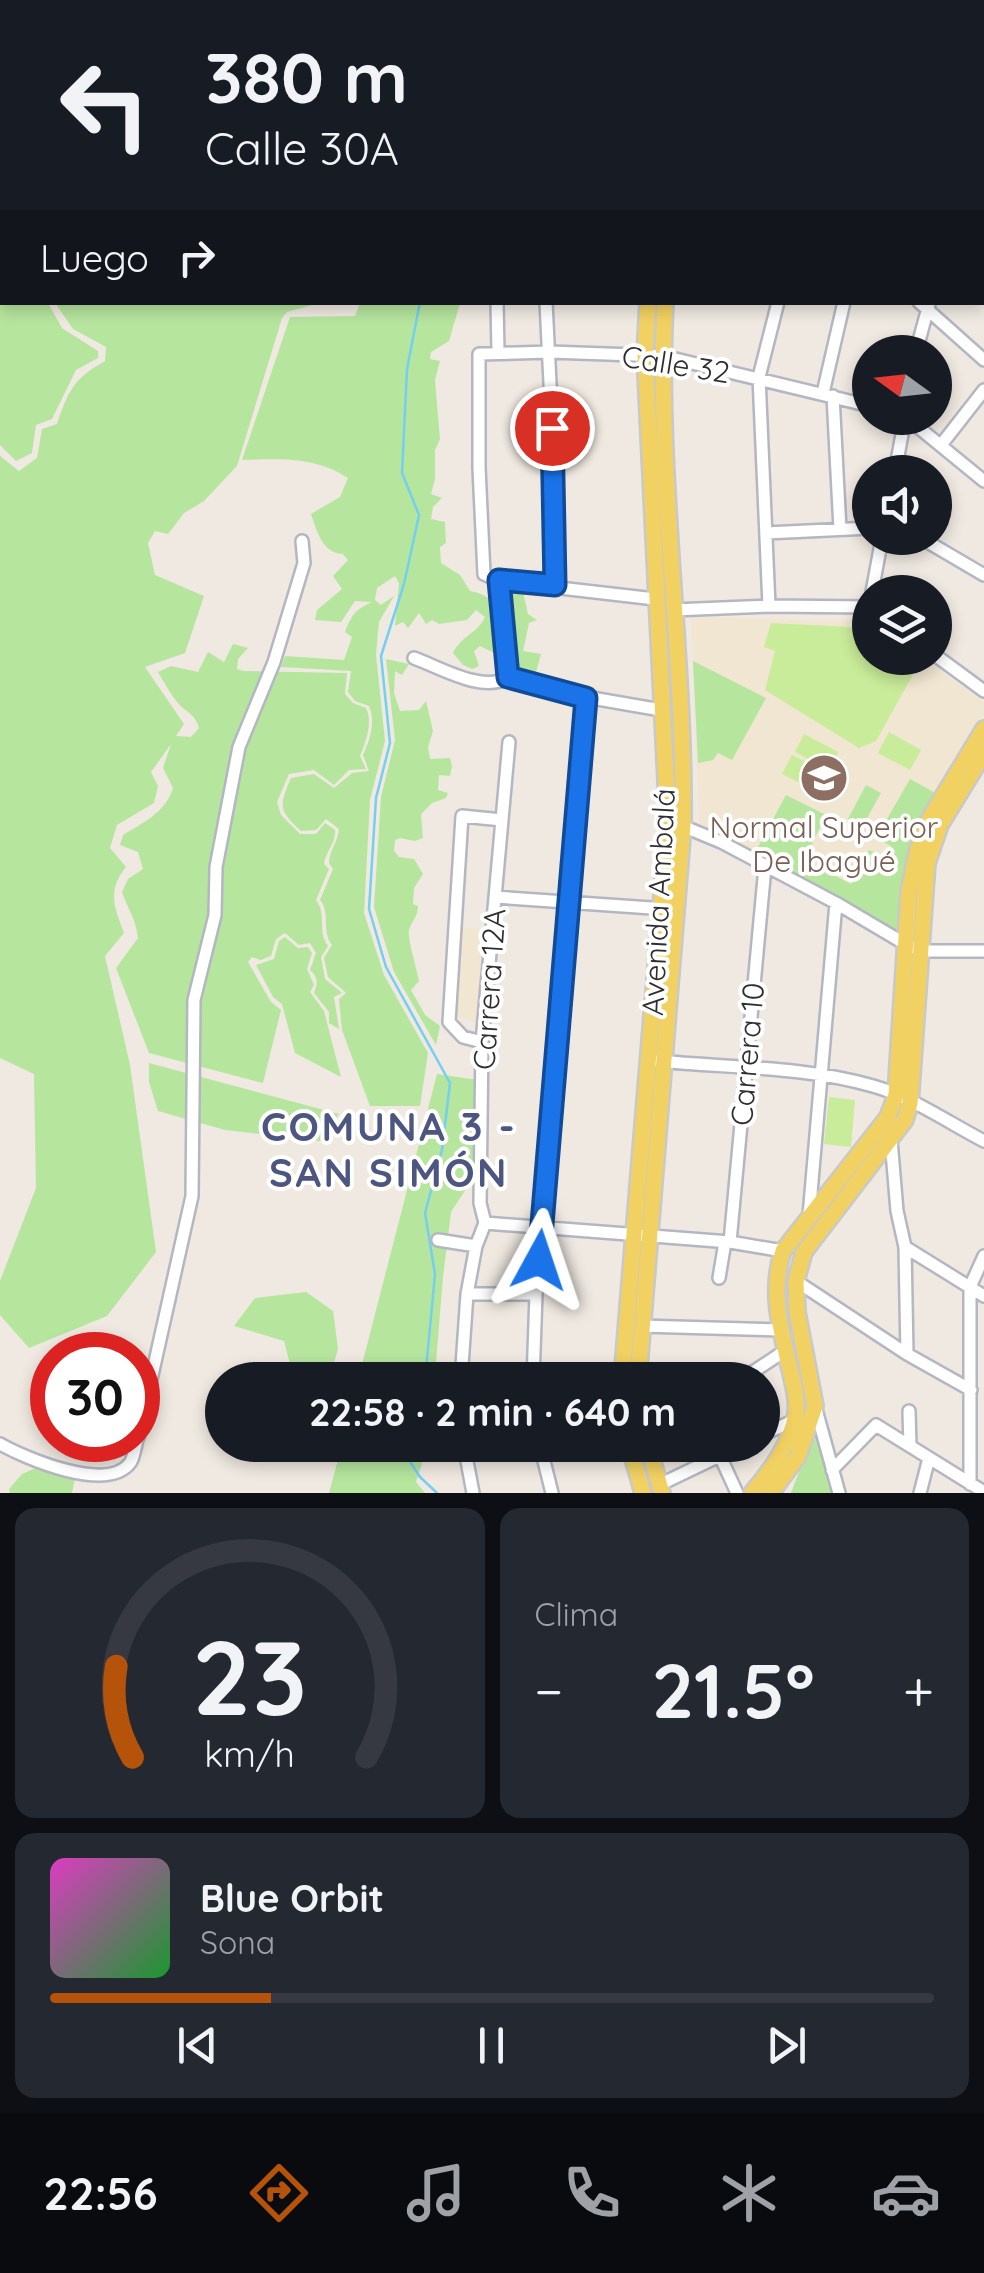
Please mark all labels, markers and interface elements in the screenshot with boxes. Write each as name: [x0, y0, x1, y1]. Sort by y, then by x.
text: 380 m: [205, 33, 408, 121]
icon: left: [40, 40, 170, 170]
text: Calle 30A: [205, 120, 399, 176]
icon: right: [169, 230, 224, 285]
text: Luego: [40, 234, 149, 282]
north arrow: [852, 335, 952, 435]
map controls: [852, 335, 952, 675]
street label: Calle 32: [619, 337, 733, 391]
pin: [510, 386, 595, 471]
icon: arrive: [525, 401, 580, 456]
button: sound: [852, 455, 952, 555]
button: layers: [852, 575, 952, 675]
school or university icon: Normal Superior De Ibagué: [798, 752, 850, 804]
street label: Avenida Ambalá: [633, 787, 683, 1017]
place label: Normal Superior De Ibagué: [710, 808, 939, 880]
street label: Carrera 12A: [464, 907, 514, 1071]
street label: Carrera 10: [722, 981, 772, 1127]
district label: COMUNA 3 - SAN SIMÓN: [261, 1101, 517, 1197]
position arrow: [487, 1208, 591, 1312]
speed limit sign: 30: [30, 1332, 160, 1462]
text: 22:58 · 2 min · 640 m: [309, 1388, 676, 1436]
text: Clima: [535, 1594, 618, 1634]
text: 23: [192, 1611, 307, 1741]
text: 21.5°: [651, 1643, 815, 1737]
text: −: [535, 1656, 563, 1725]
text: +: [903, 1656, 934, 1725]
text: km/h: [204, 1731, 295, 1776]
text: Blue Orbit: [200, 1874, 384, 1922]
text: Sona: [200, 1922, 275, 1962]
icon: previous: [170, 2018, 225, 2073]
icon: pause: [464, 2018, 519, 2073]
icon: next: [759, 2018, 814, 2073]
icon: directions: [244, 2158, 314, 2228]
icon: music: [401, 2158, 471, 2228]
icon: phone: [557, 2158, 627, 2228]
icon: climate: [714, 2158, 784, 2228]
icon: car: [871, 2158, 941, 2228]
text: 22:56: [43, 2165, 158, 2221]

